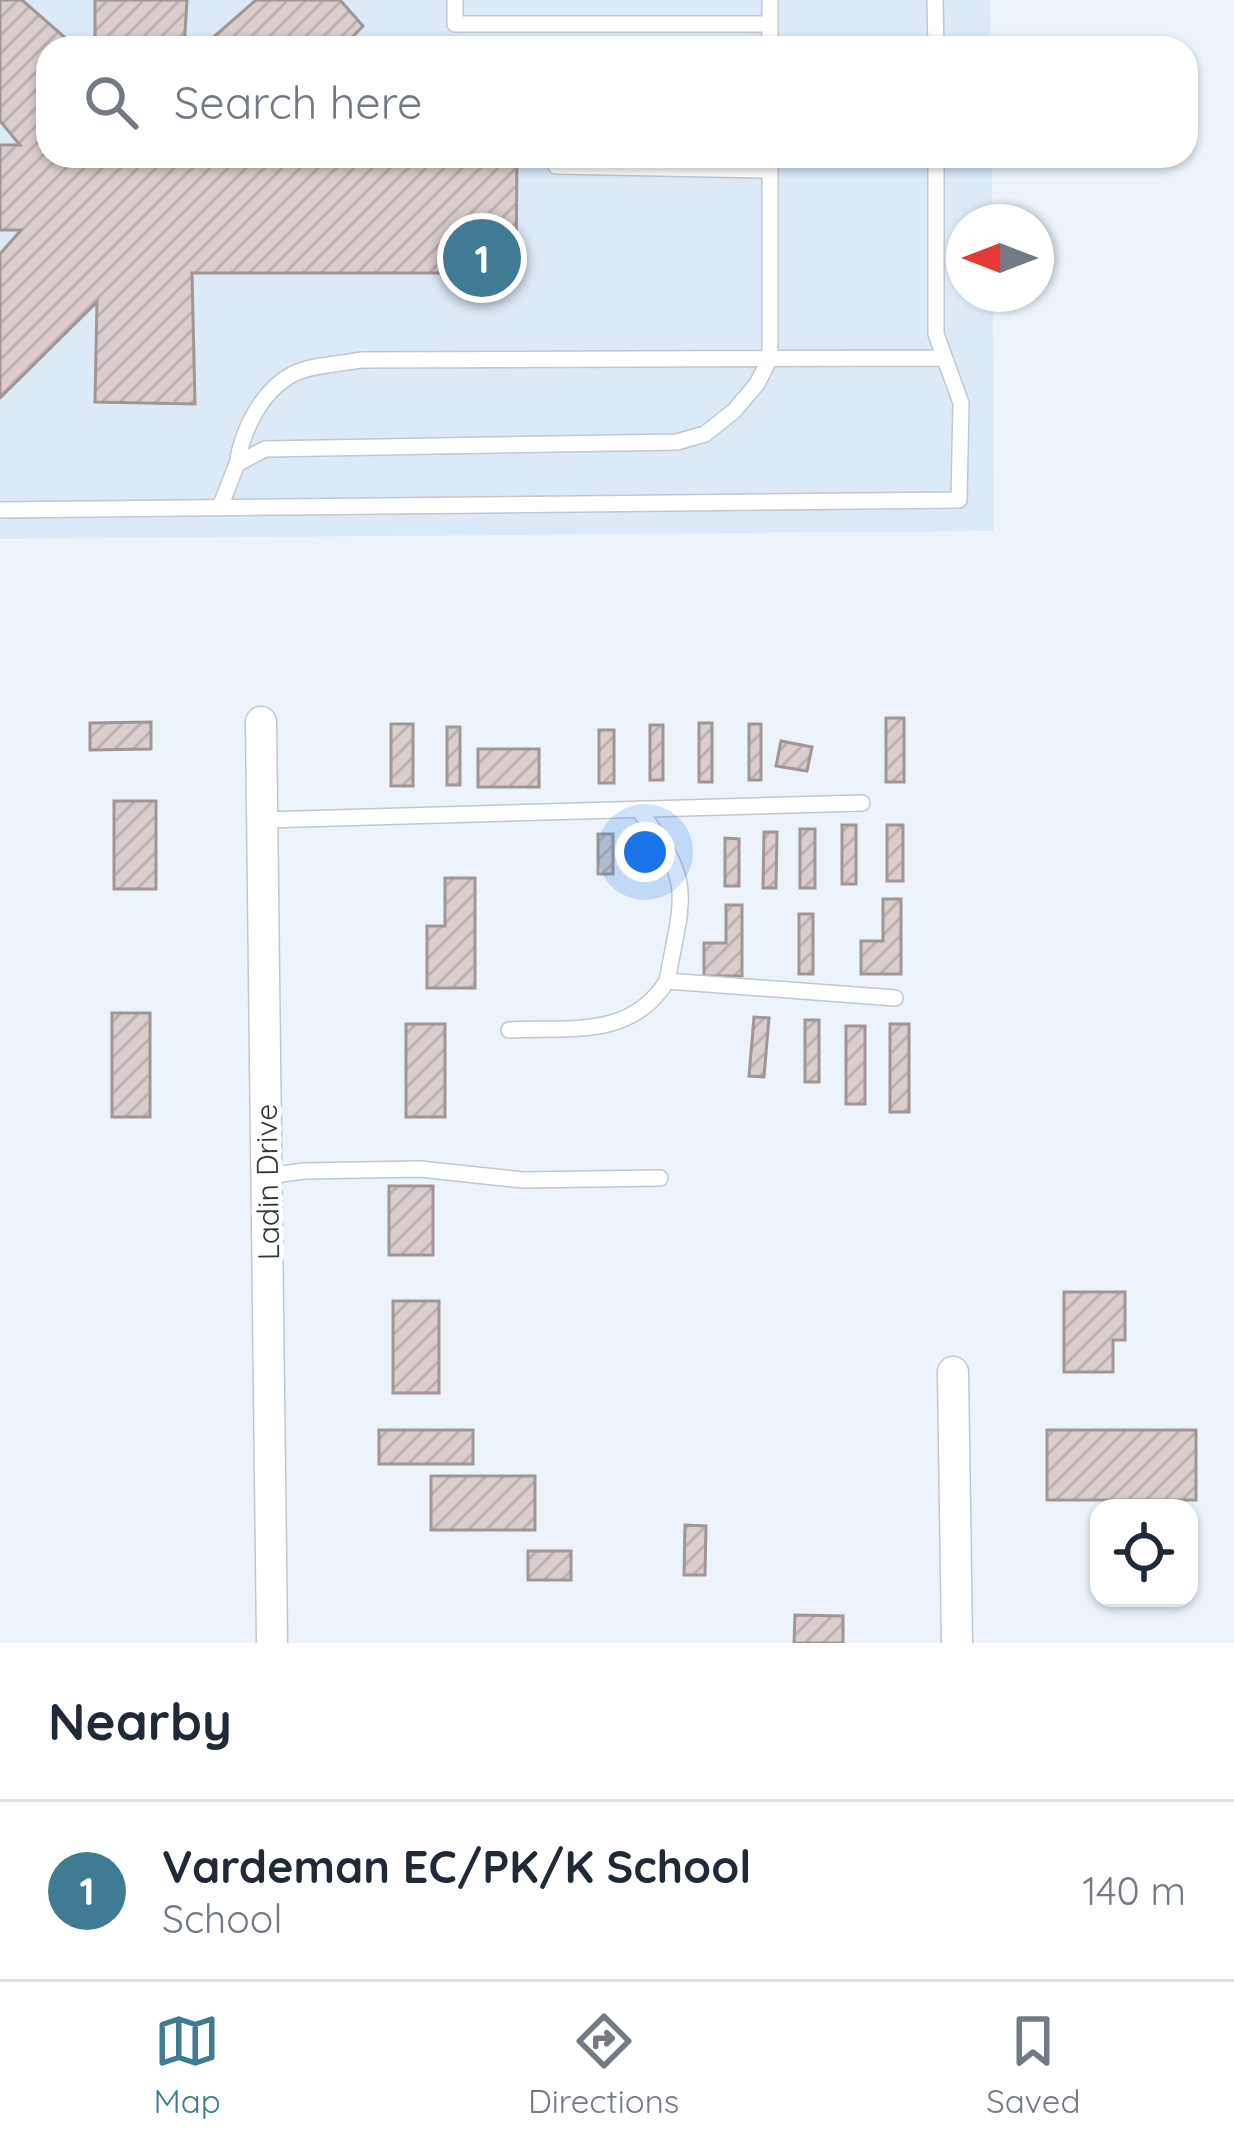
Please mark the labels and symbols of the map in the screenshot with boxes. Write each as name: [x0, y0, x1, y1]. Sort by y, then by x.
north arrow: [946, 204, 1054, 312]
pin: 1: [443, 213, 521, 303]
your location: [615, 822, 675, 882]
street label: Ladin Drive: [247, 1103, 287, 1261]

